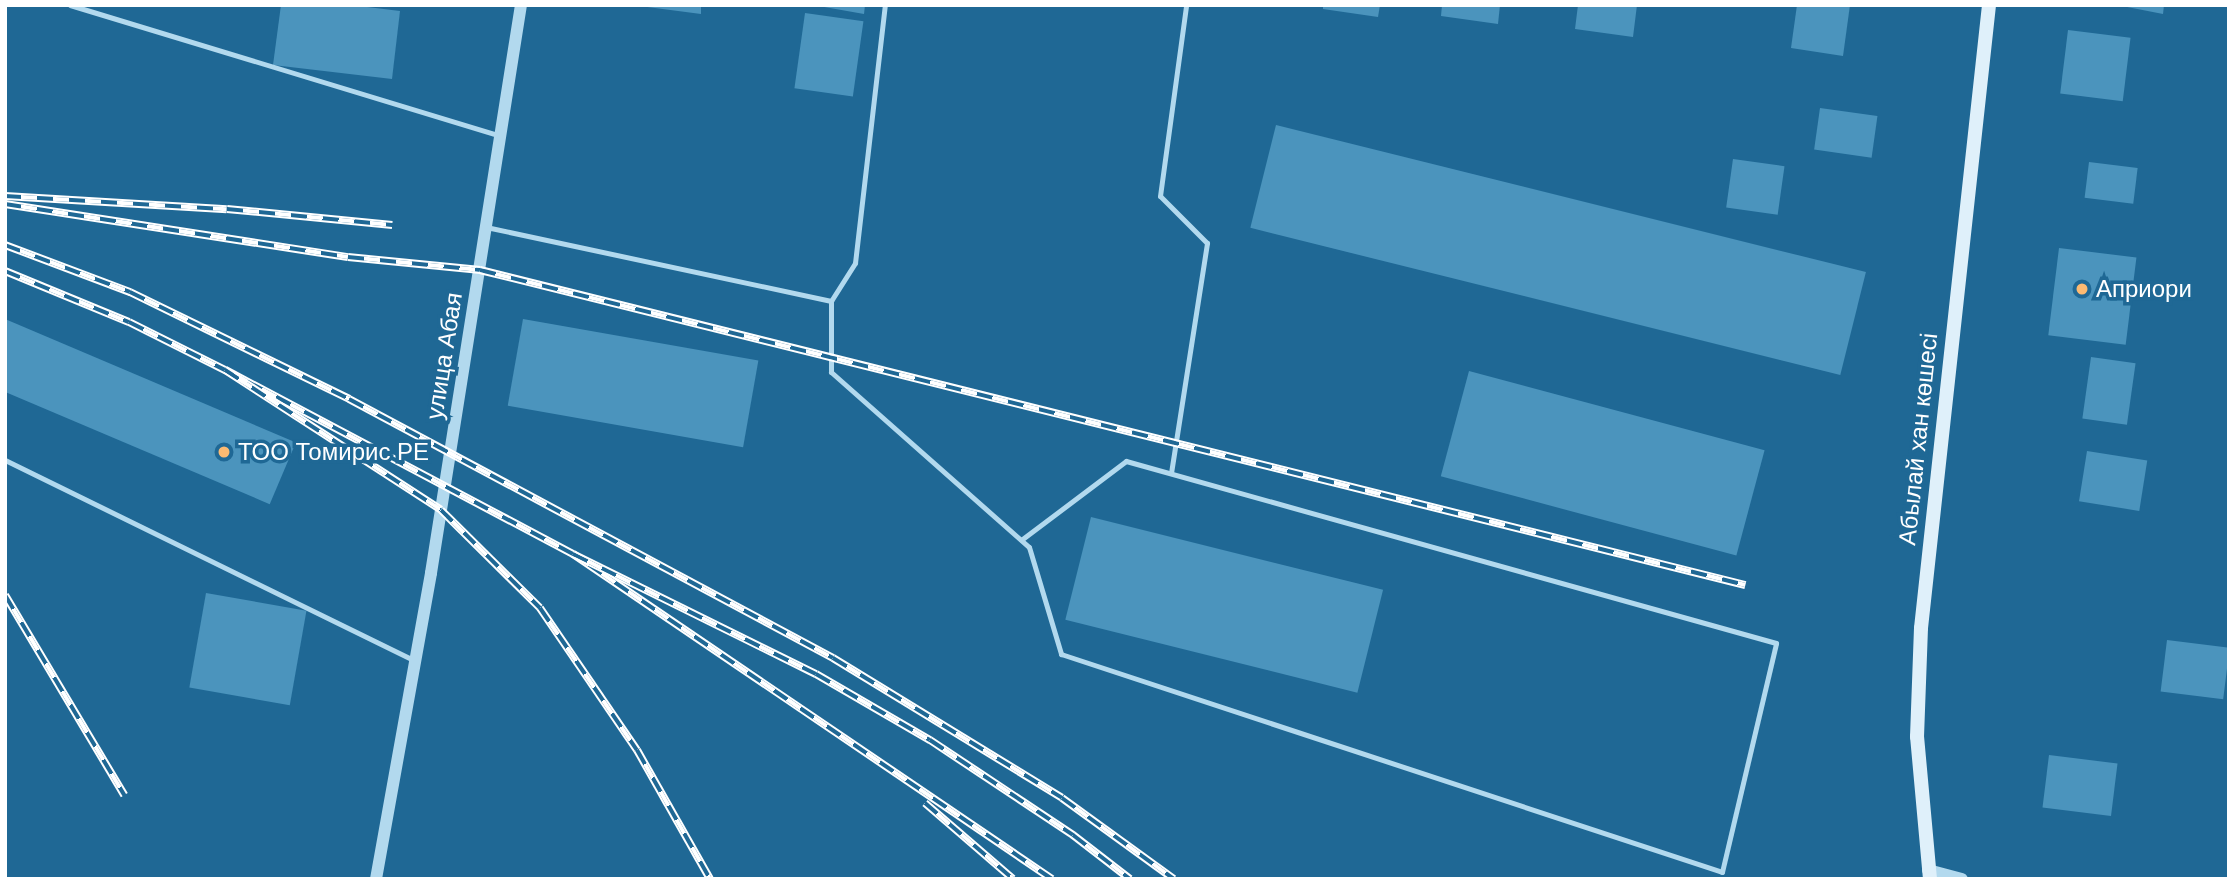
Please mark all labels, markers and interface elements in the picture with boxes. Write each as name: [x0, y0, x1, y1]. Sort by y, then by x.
place label: Априори: [2096, 275, 2192, 303]
marker: Априори: [2074, 281, 2090, 297]
street label: улица Абая: [420, 290, 468, 422]
street label: Абылай хан көшесі: [1893, 331, 1943, 547]
place label: ТОО Томирис РЕ: [238, 438, 429, 466]
marker: ТОО Томирис РЕ: [216, 444, 232, 460]

